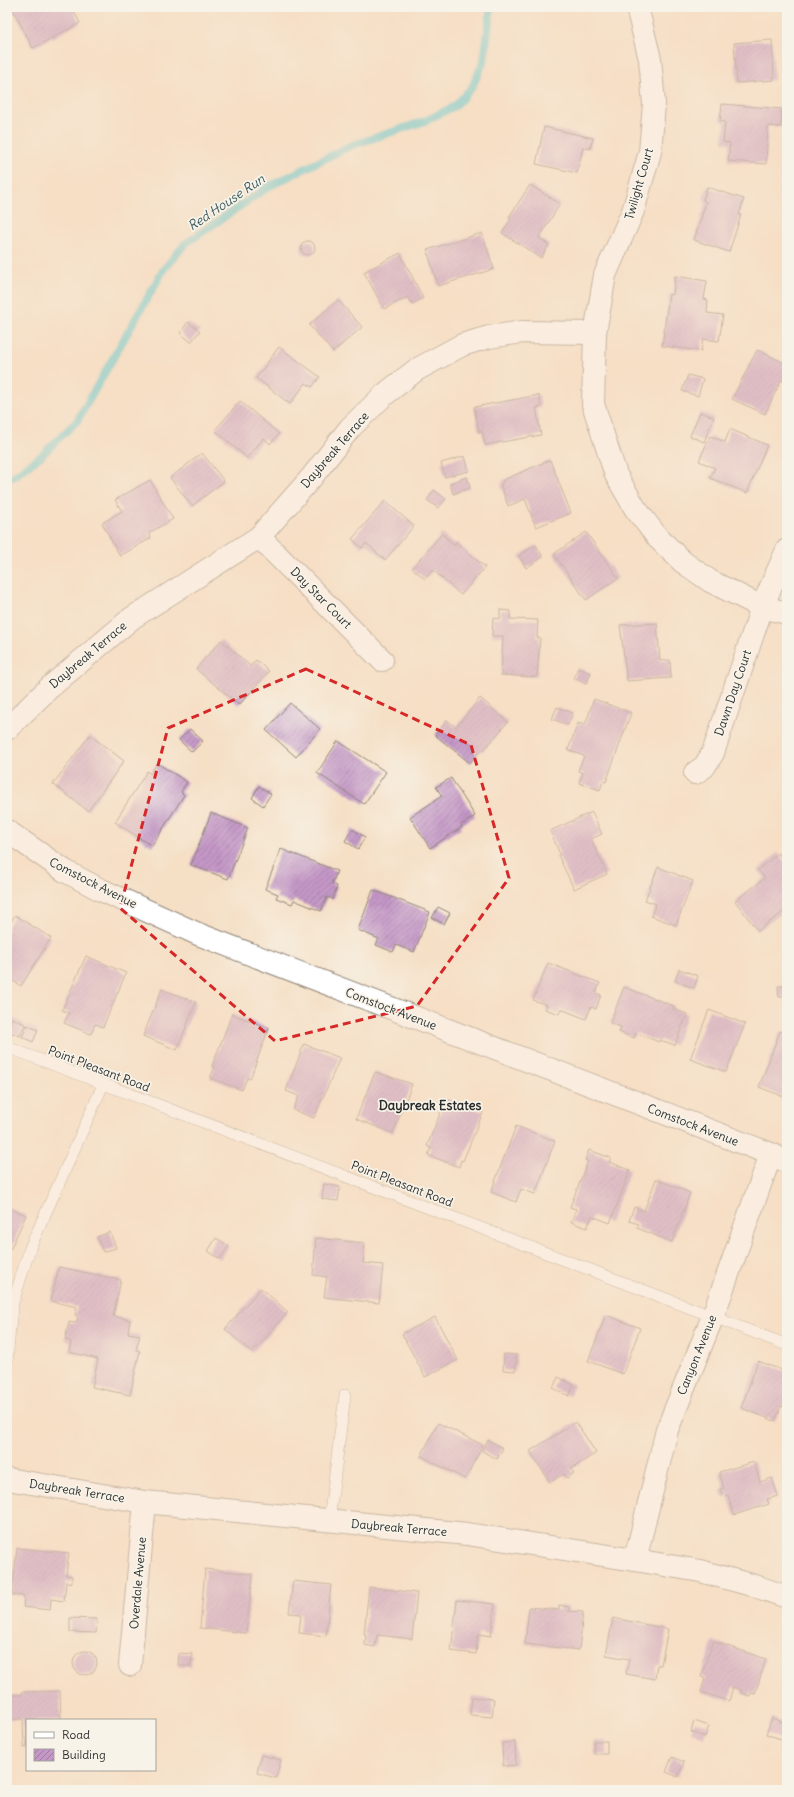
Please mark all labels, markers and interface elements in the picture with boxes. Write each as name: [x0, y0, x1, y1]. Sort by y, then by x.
street label: Twilight Court: [621, 146, 656, 221]
water label: Red House Run: [185, 170, 268, 234]
street label: Daybreak Terrace: [297, 408, 372, 491]
street label: Day Star Court: [288, 564, 355, 631]
street label: Daybreak Terrace: [46, 618, 129, 691]
street label: Dawn Day Court: [711, 648, 754, 738]
street label: Comstock Avenue: [47, 854, 140, 911]
street label: Comstock Avenue: [343, 984, 439, 1033]
street label: Point Pleasant Road: [46, 1042, 152, 1095]
district label: Daybreak Estates: [379, 1097, 481, 1114]
street label: Comstock Avenue: [645, 1100, 741, 1149]
street label: Point Pleasant Road: [349, 1157, 455, 1210]
street label: Canyon Avenue: [674, 1313, 719, 1397]
street label: Daybreak Terrace: [28, 1476, 126, 1505]
street label: Daybreak Terrace: [350, 1516, 448, 1539]
street label: Overdale Avenue: [126, 1536, 149, 1630]
legend: [26, 1719, 156, 1771]
text: Road: [62, 1727, 90, 1742]
text: Building: [62, 1747, 106, 1762]

